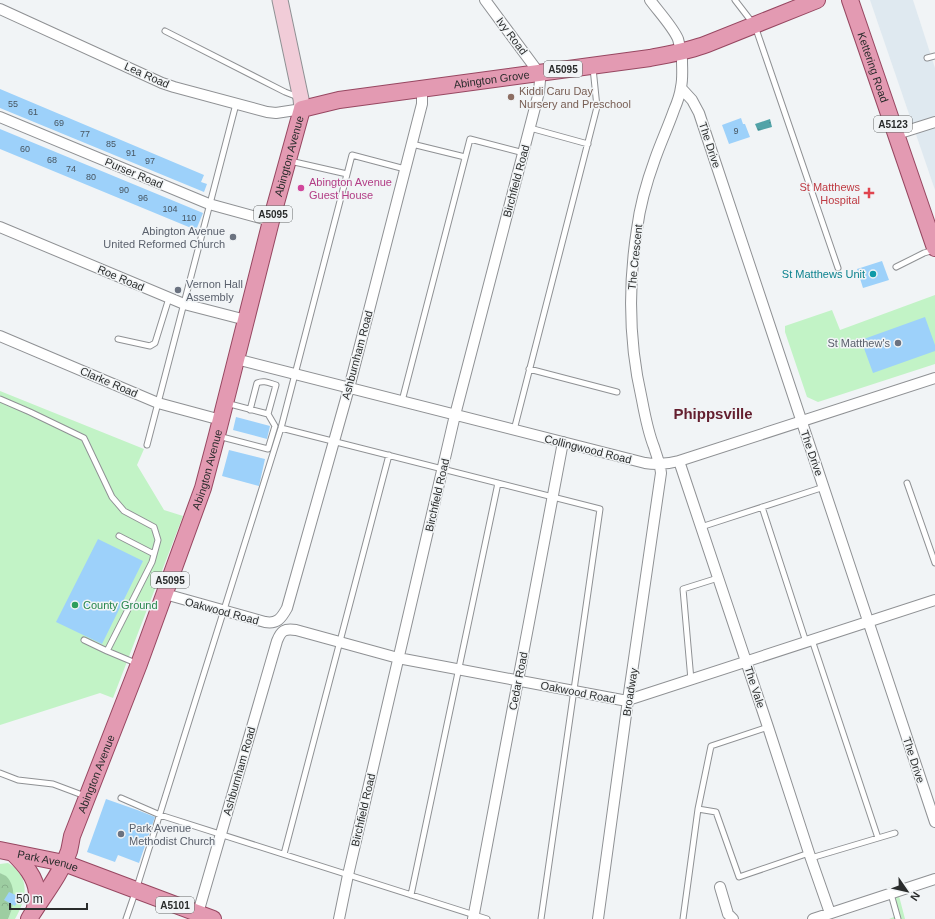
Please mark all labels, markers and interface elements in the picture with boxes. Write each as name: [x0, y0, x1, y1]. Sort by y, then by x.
street label: Ivy Road: [494, 15, 530, 57]
street label: Kettering Road: [855, 30, 891, 104]
street label: Lea Road: [123, 60, 171, 90]
road number: A5095: [544, 61, 582, 77]
street label: Abington Grove: [453, 68, 530, 90]
place label: Kiddi Caru Day Nursery and Preschool: [519, 85, 631, 110]
marker: Kiddi Caru Day Nursery and Preschool: [506, 92, 516, 102]
house number: 55: [8, 99, 18, 109]
house number: 61: [28, 107, 38, 117]
street label: Abington Avenue: [272, 115, 306, 198]
road number: A5123: [874, 116, 912, 132]
house number: 69: [54, 118, 64, 128]
street label: The Drive: [697, 120, 723, 170]
house number: 9: [733, 126, 739, 136]
house number: 77: [80, 129, 90, 139]
house number: 85: [106, 139, 116, 149]
street label: Birchfield Road: [501, 143, 531, 219]
house number: 60: [20, 144, 30, 154]
house number: 91: [126, 148, 136, 158]
house number: 68: [47, 155, 57, 165]
street label: Purser Road: [103, 155, 165, 191]
house number: 97: [145, 156, 155, 166]
house number: 74: [66, 164, 76, 174]
house number: 80: [86, 172, 96, 182]
place label: Abington Avenue Guest House: [309, 176, 392, 201]
place label: St Matthews Hospital: [799, 181, 860, 206]
marker: Abington Avenue Guest House: [296, 183, 306, 193]
house number: 90: [119, 185, 129, 195]
marker: St Matthews Hospital: [863, 187, 875, 199]
house number: 96: [138, 193, 148, 203]
house number: 104: [162, 204, 178, 214]
road number: A5095: [254, 206, 292, 222]
house number: 110: [182, 213, 196, 223]
street label: The Crescent: [626, 224, 644, 290]
place label: Abington Avenue United Reformed Church: [103, 225, 225, 250]
marker: Abington Avenue United Reformed Church: [228, 232, 238, 242]
street label: Roe Road: [96, 263, 146, 293]
place label: St Matthews Unit: [782, 268, 865, 280]
marker: St Matthews Unit: [868, 269, 878, 279]
place label: Vernon Hall Assembly: [186, 278, 243, 303]
marker: Vernon Hall Assembly: [173, 285, 183, 295]
street label: Ashburnham Road: [339, 309, 375, 401]
place label: St Matthew's: [827, 337, 890, 349]
marker: St Matthew's: [893, 338, 903, 348]
street label: Clarke Road: [79, 365, 139, 399]
district label: Phippsville: [673, 405, 753, 422]
street label: Abington Avenue: [190, 428, 224, 511]
street label: The Drive: [799, 429, 825, 477]
street label: Collingwood Road: [543, 432, 633, 466]
street label: Birchfield Road: [423, 457, 451, 533]
road number: A5095: [151, 572, 189, 588]
street label: Oakwood Road: [184, 595, 260, 627]
place label: County Ground: [83, 599, 158, 611]
marker: County Ground: [70, 600, 80, 610]
street label: Cedar Road: [506, 651, 530, 711]
street label: The Vale: [743, 665, 767, 709]
street label: Broadway: [620, 666, 640, 717]
street label: Oakwood Road: [540, 679, 616, 705]
street label: Ashburnham Road: [221, 725, 257, 817]
street label: Abington Avenue: [76, 733, 117, 815]
street label: The Drive: [901, 735, 927, 785]
street label: Birchfield Road: [349, 772, 377, 848]
place label: Park Avenue Methodist Church: [129, 822, 215, 847]
marker: Park Avenue Methodist Church: [116, 829, 126, 839]
street label: Park Avenue: [16, 848, 80, 874]
north arrow: [887, 871, 927, 911]
scale bar: [10, 885, 87, 911]
text: N: [908, 890, 922, 903]
text: 50 m: [16, 892, 43, 906]
road number: A5101: [156, 897, 194, 913]

